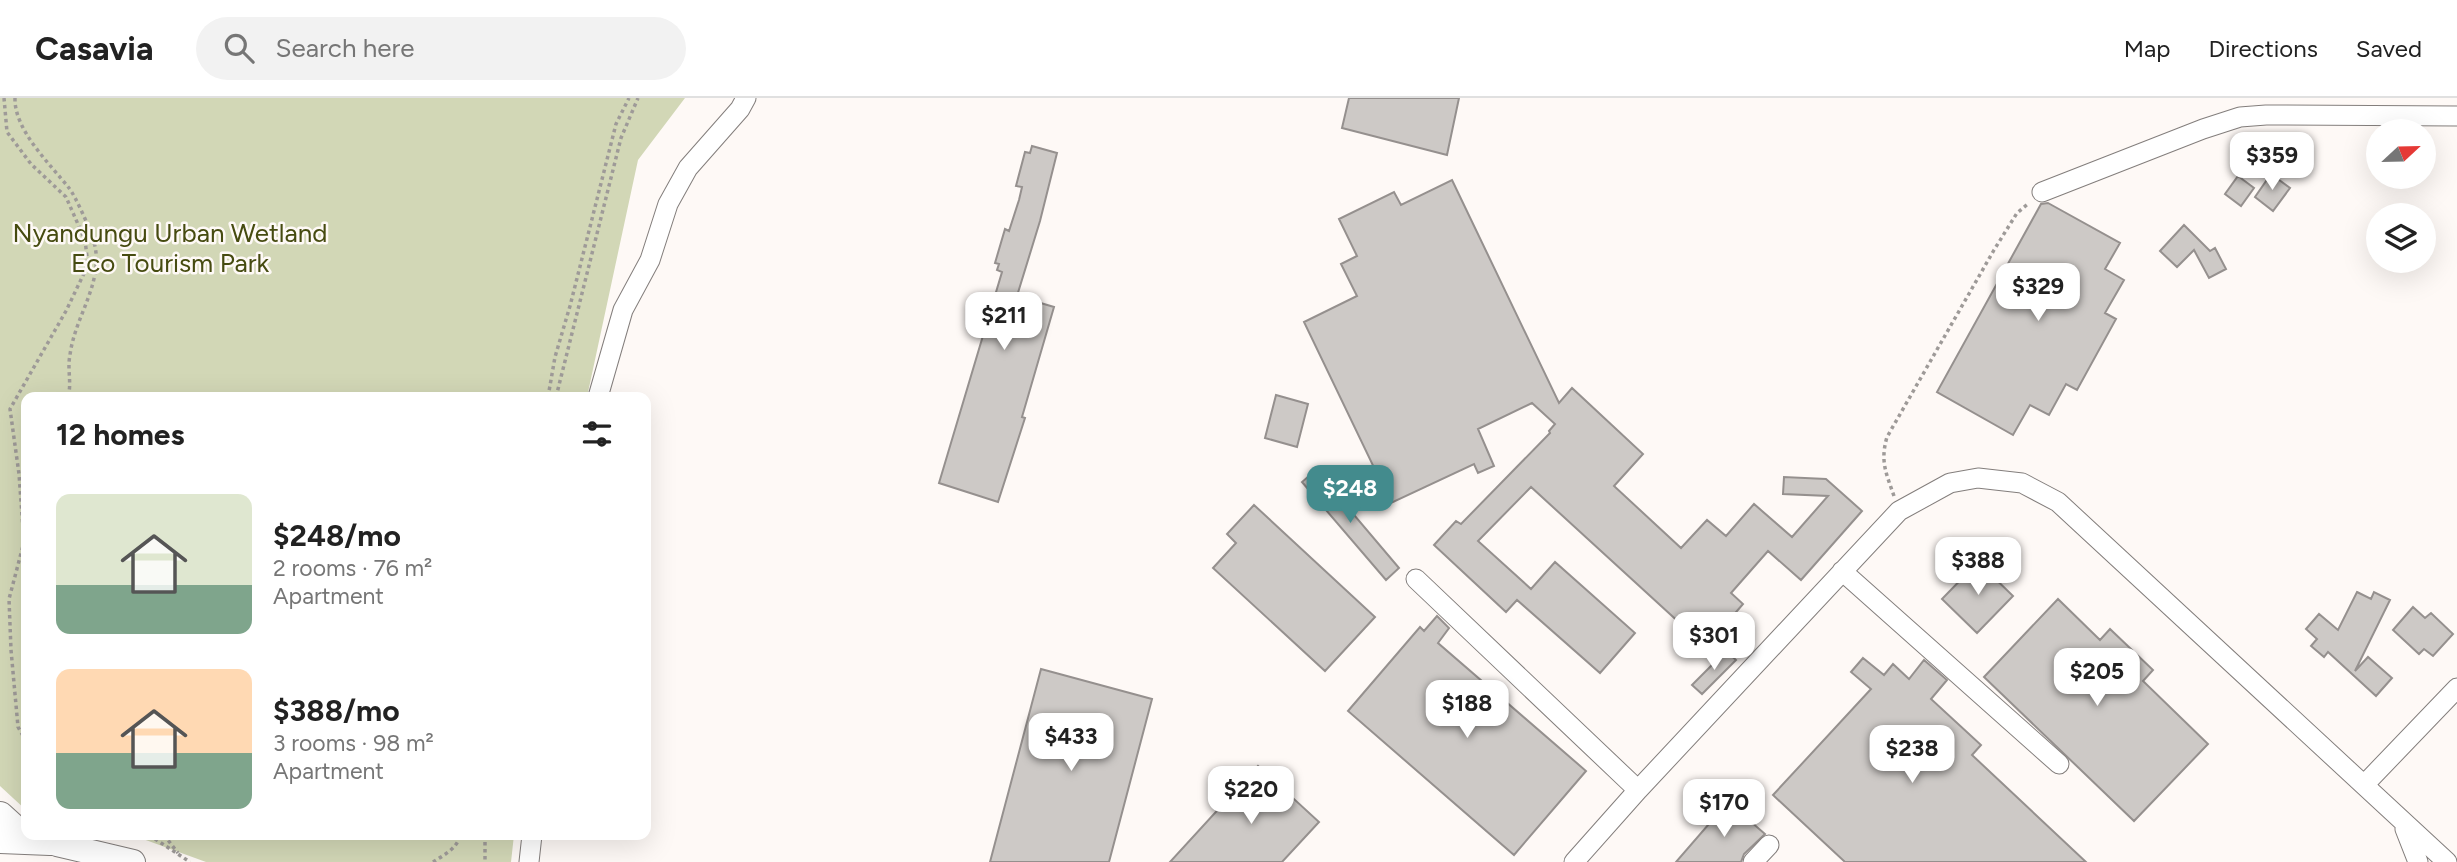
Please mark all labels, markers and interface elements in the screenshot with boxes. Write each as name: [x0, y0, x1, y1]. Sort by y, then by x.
search box: [196, 17, 686, 80]
text: Casavia: [35, 29, 154, 68]
icon: search: [220, 29, 258, 67]
text: Search here: [276, 32, 415, 64]
text: Map: [2124, 34, 2170, 63]
text: Directions: [2208, 34, 2318, 63]
text: Saved: [2356, 34, 2422, 63]
north arrow: [2366, 119, 2436, 189]
map controls: [2366, 119, 2436, 273]
pin: $359: [2231, 132, 2313, 192]
text: $359: [2246, 141, 2298, 169]
button: layers: [2366, 203, 2436, 273]
park label: Nyandungu Urban Wetland Eco Tourism Park: [13, 217, 327, 279]
pin: $329: [1997, 264, 2079, 323]
text: $329: [2012, 272, 2064, 300]
pin: $211: [963, 292, 1045, 352]
text: $211: [981, 301, 1027, 329]
icon: filters: [578, 415, 616, 453]
text: 12 homes: [56, 416, 184, 453]
pin: $248: [1309, 466, 1391, 525]
text: $248: [1323, 474, 1377, 502]
text: $248/mo: [273, 517, 401, 554]
icon: home: [112, 522, 196, 606]
pin: $388: [1937, 538, 2019, 597]
text: $388: [1951, 546, 2005, 574]
text: 2 rooms · 76 m²: [273, 554, 432, 582]
text: Apartment: [273, 582, 384, 610]
pin: $301: [1673, 612, 1755, 672]
text: $301: [1689, 621, 1739, 649]
pin: $205: [2056, 648, 2138, 708]
text: $205: [2070, 657, 2124, 685]
pin: $188: [1426, 680, 1508, 740]
text: $188: [1442, 689, 1492, 717]
text: $388/mo: [273, 692, 400, 729]
icon: home: [112, 697, 196, 781]
pin: $433: [1030, 714, 1112, 773]
text: $433: [1045, 722, 1097, 750]
pin: $238: [1871, 726, 1953, 785]
text: 3 rooms · 98 m²: [273, 729, 434, 757]
text: $238: [1886, 734, 1938, 762]
text: Apartment: [273, 757, 384, 785]
pin: $220: [1210, 766, 1292, 826]
text: $220: [1224, 775, 1278, 803]
pin: $170: [1683, 780, 1765, 839]
text: $170: [1699, 788, 1749, 816]

